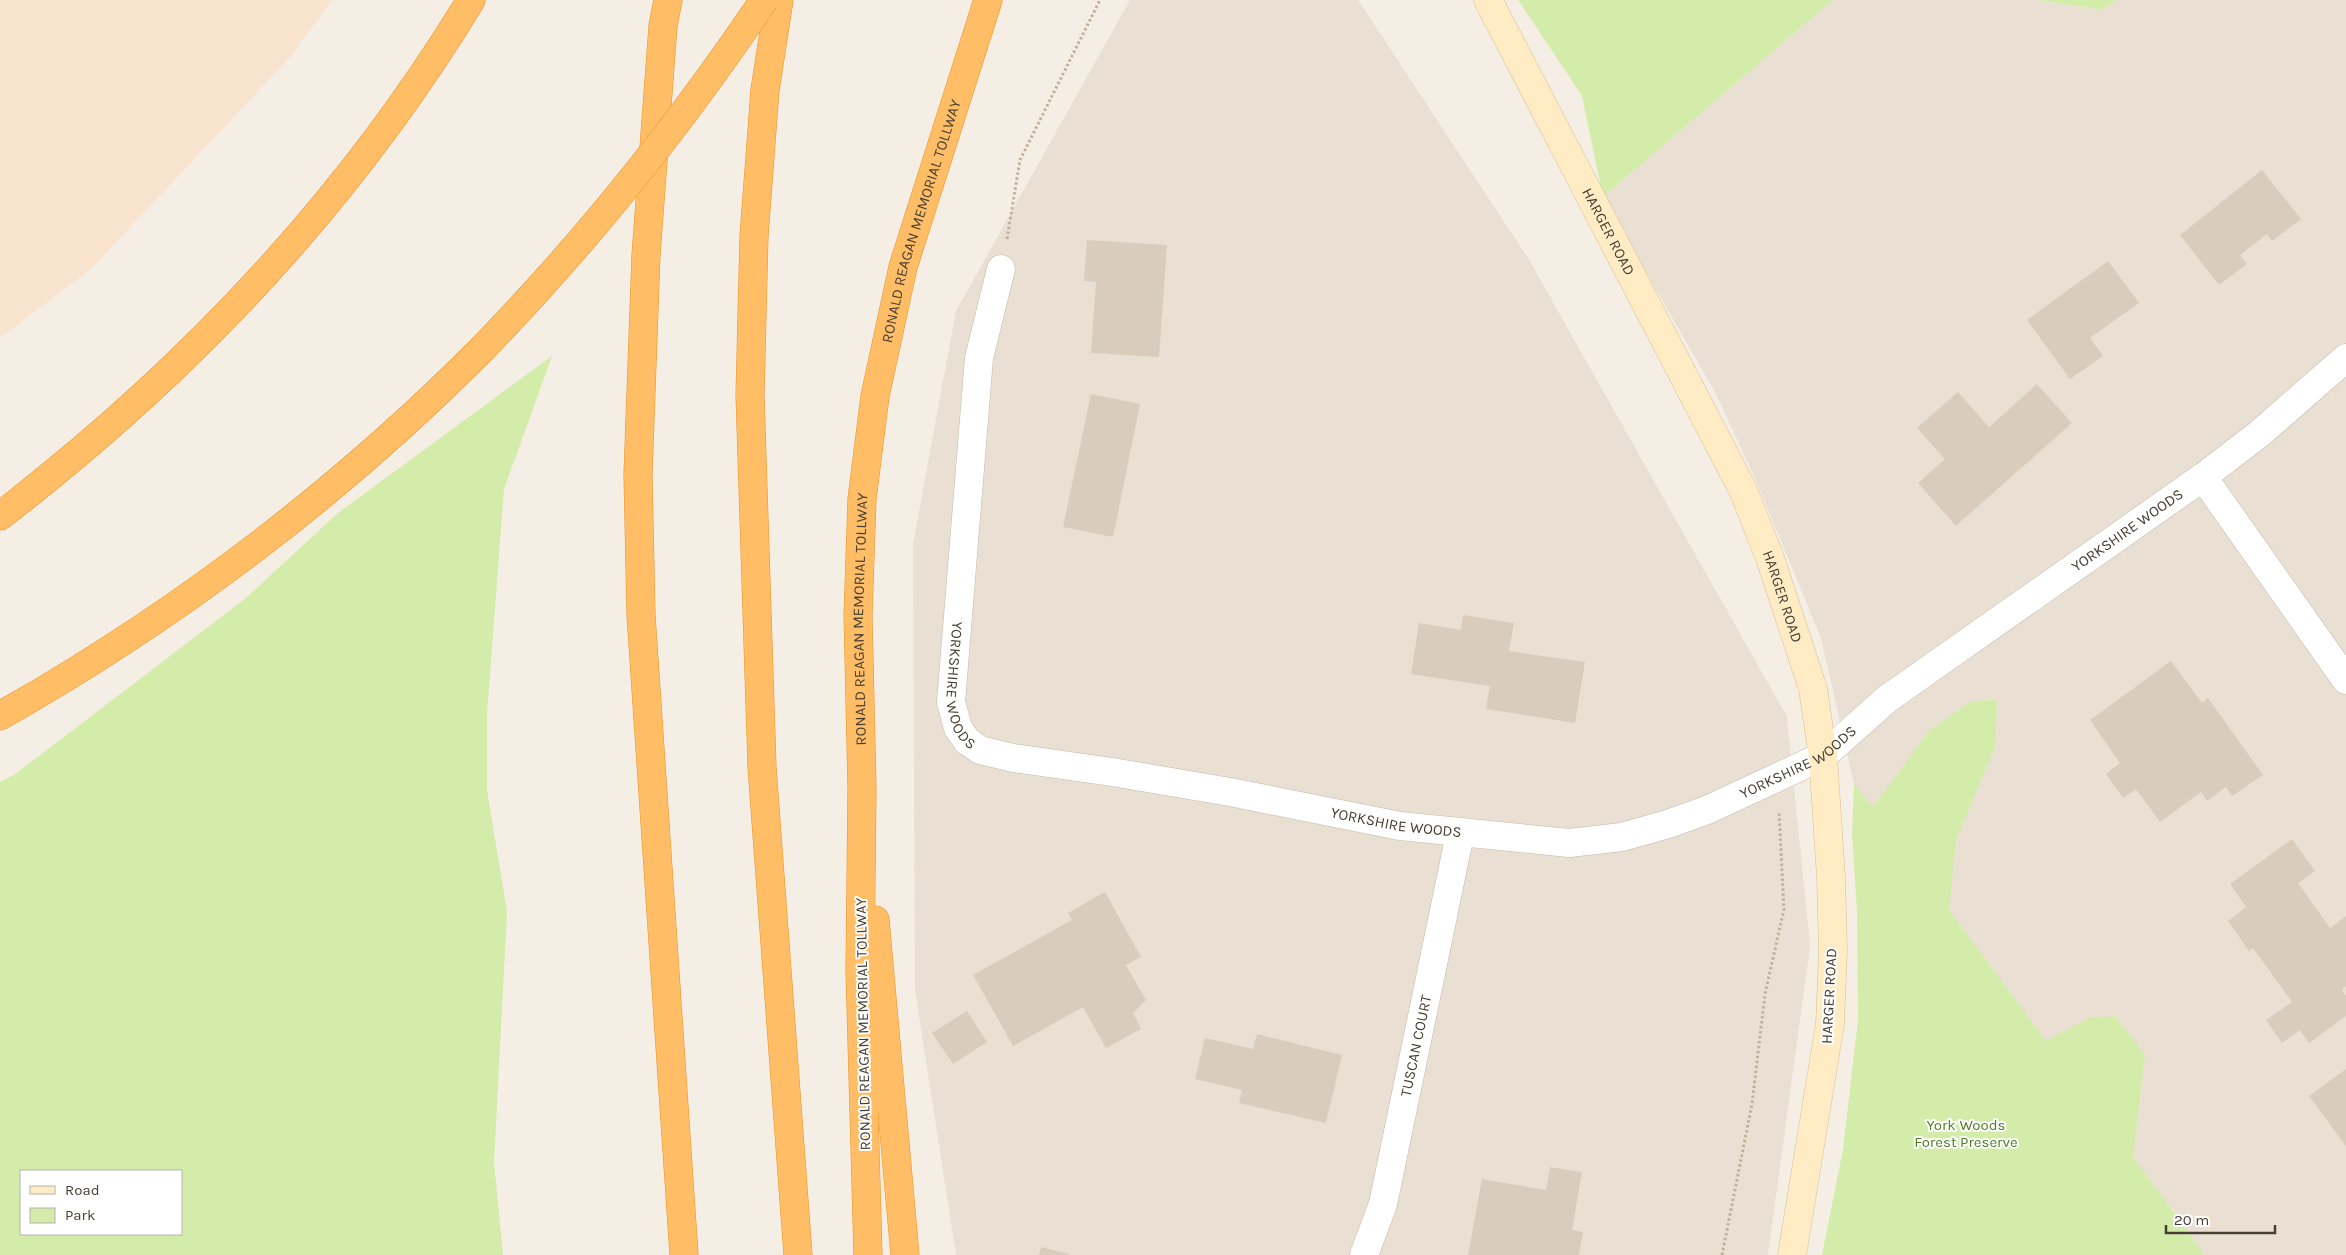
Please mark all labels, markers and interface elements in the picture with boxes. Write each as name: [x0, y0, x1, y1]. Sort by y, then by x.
street label: RONALD REAGAN MEMORIAL TOLLWAY: [878, 96, 965, 345]
street label: HARGER ROAD: [1578, 185, 1639, 278]
street label: YORKSHIRE WOODS: [2068, 485, 2187, 576]
street label: RONALD REAGAN MEMORIAL TOLLWAY: [849, 491, 872, 746]
street label: HARGER ROAD: [1759, 548, 1806, 645]
street label: YORKSHIRE WOODS: [942, 621, 979, 753]
street label: YORKSHIRE WOODS: [1737, 722, 1860, 803]
street label: YORKSHIRE WOODS: [1329, 803, 1462, 841]
street label: RONALD REAGAN MEMORIAL TOLLWAY: [852, 897, 874, 1150]
street label: HARGER ROAD: [1817, 948, 1841, 1044]
street label: TUSCAN COURT: [1397, 993, 1435, 1098]
park label: York Woods Forest Preserve: [1914, 1116, 2018, 1151]
legend: [20, 1170, 182, 1235]
text: Road: [65, 1181, 100, 1199]
scale bar: [2166, 1202, 2275, 1234]
text: Park: [65, 1206, 95, 1224]
text: 20 m: [2174, 1211, 2209, 1229]

